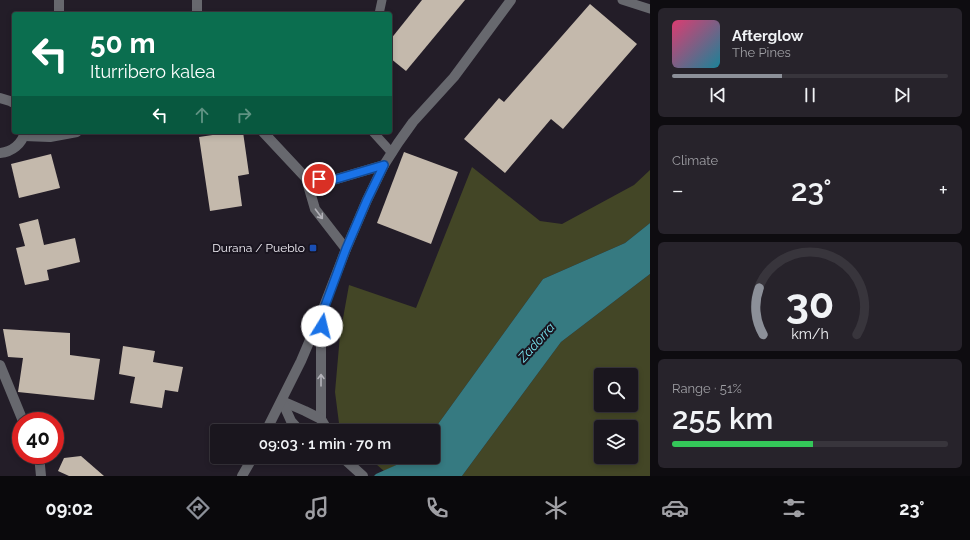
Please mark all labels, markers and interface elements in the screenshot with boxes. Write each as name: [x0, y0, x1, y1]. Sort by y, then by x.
text: 50 m: [90, 27, 156, 60]
text: Afterglow: [732, 27, 803, 45]
icon: left: [24, 28, 76, 80]
text: The Pines: [732, 45, 791, 60]
text: Iturribero kalea: [90, 61, 215, 82]
icon: previous: [707, 84, 729, 106]
icon: pause: [799, 84, 821, 106]
icon: next: [891, 84, 913, 106]
icon: left: [149, 104, 171, 126]
icon: ahead: [191, 104, 213, 126]
icon: right: [233, 104, 255, 126]
text: Climate: [672, 153, 718, 168]
pin: [302, 162, 336, 196]
icon: arrive: [308, 168, 330, 190]
text: 23°: [791, 173, 832, 208]
text: −: [672, 177, 684, 203]
text: +: [939, 177, 948, 203]
one-way arrow: [315, 208, 323, 219]
place label: Durana / Pueblo: [212, 241, 305, 255]
marker: Durana / Pueblo: [308, 243, 318, 253]
text: 30: [786, 278, 834, 327]
position arrow: [301, 305, 343, 347]
water label: Zadorra: [514, 320, 558, 366]
text: km/h: [791, 325, 829, 341]
map controls: [594, 368, 638, 464]
button: search: [594, 368, 638, 412]
one-way arrow: [317, 374, 325, 387]
text: Range · 51%: [672, 381, 742, 396]
text: 255 km: [672, 401, 773, 436]
speed limit sign: 40: [12, 412, 64, 464]
button: layers: [594, 420, 638, 464]
text: 09:03 · 1 min · 70 m: [259, 435, 391, 453]
icon: directions: [184, 494, 212, 522]
icon: music: [303, 494, 331, 522]
icon: phone: [423, 494, 451, 522]
icon: climate: [542, 494, 570, 522]
icon: car: [661, 494, 689, 522]
icon: filters: [780, 494, 808, 522]
text: 09:02: [46, 498, 93, 519]
text: 23°: [899, 498, 924, 519]

